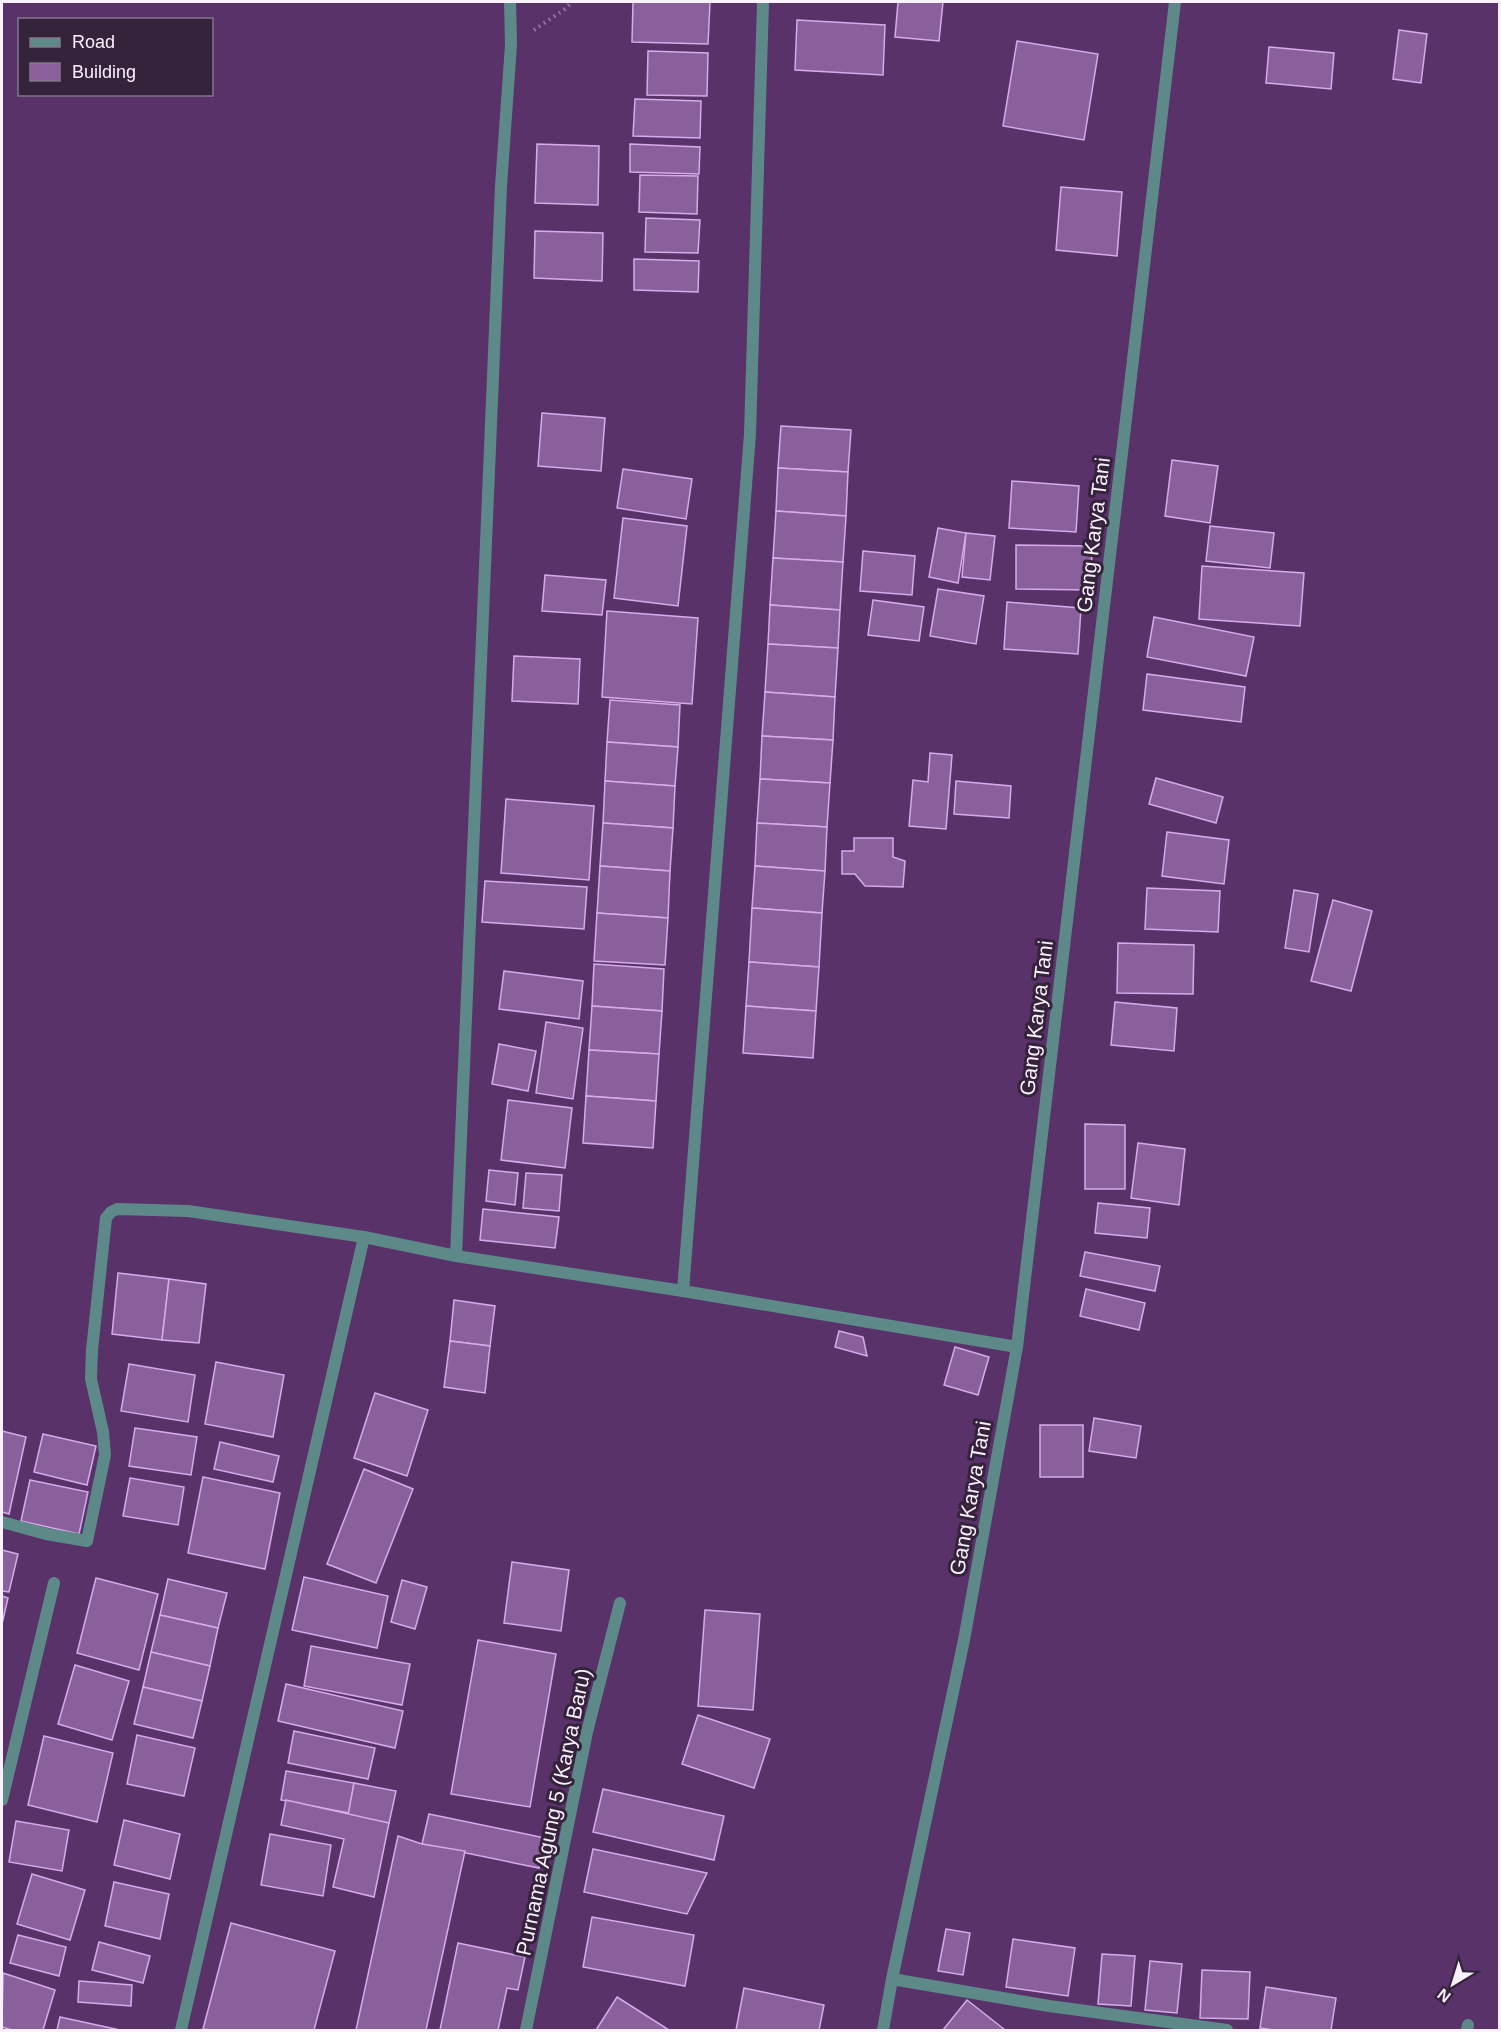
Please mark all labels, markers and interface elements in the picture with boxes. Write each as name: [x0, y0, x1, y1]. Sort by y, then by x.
legend: [18, 18, 213, 96]
text: Road: [72, 32, 115, 52]
text: Building: [72, 62, 136, 82]
street label: Gang Karya Tani: [1072, 456, 1114, 614]
street label: Gang Karya Tani: [1015, 939, 1057, 1097]
street label: Gang Karya Tani: [945, 1419, 995, 1577]
street label: Purnama Agung 5 (Karya Baru): [511, 1666, 595, 1958]
north arrow: [1423, 1954, 1483, 2014]
text: N: [1434, 1985, 1454, 2006]

